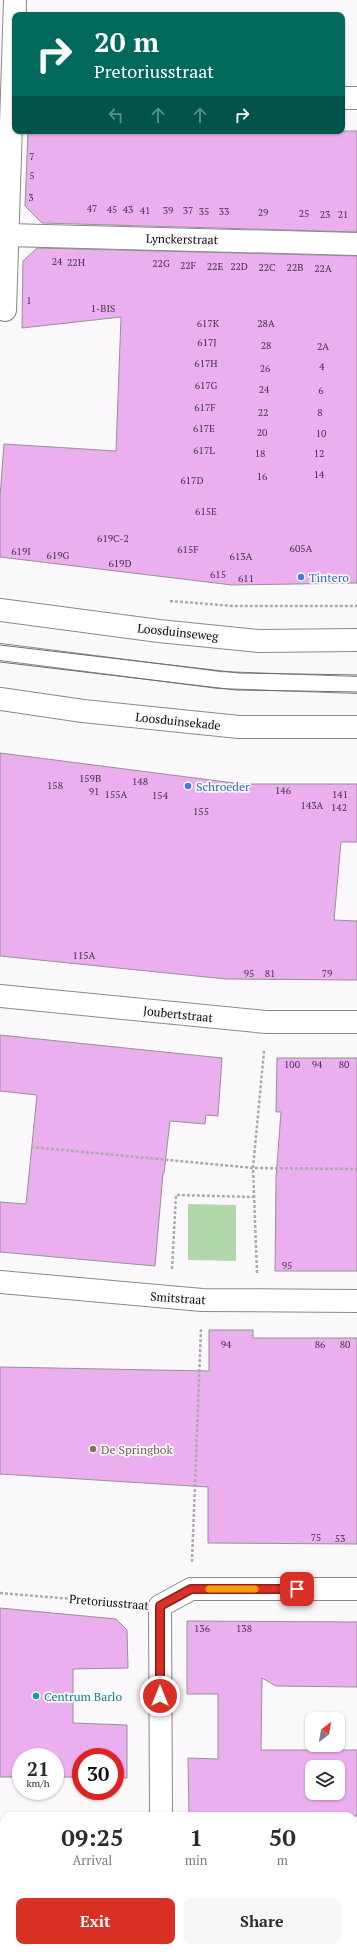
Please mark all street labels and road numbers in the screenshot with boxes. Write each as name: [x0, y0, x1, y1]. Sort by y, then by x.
street label: Lynckerstraat: [146, 231, 219, 247]
street label: Loosduinseweg: [137, 620, 220, 644]
street label: Loosduinsekade: [135, 709, 221, 733]
street label: Joubertstraat: [142, 1003, 214, 1025]
street label: Smitstraat: [150, 1289, 207, 1307]
street label: Pretoriusstraat: [68, 1591, 150, 1613]

